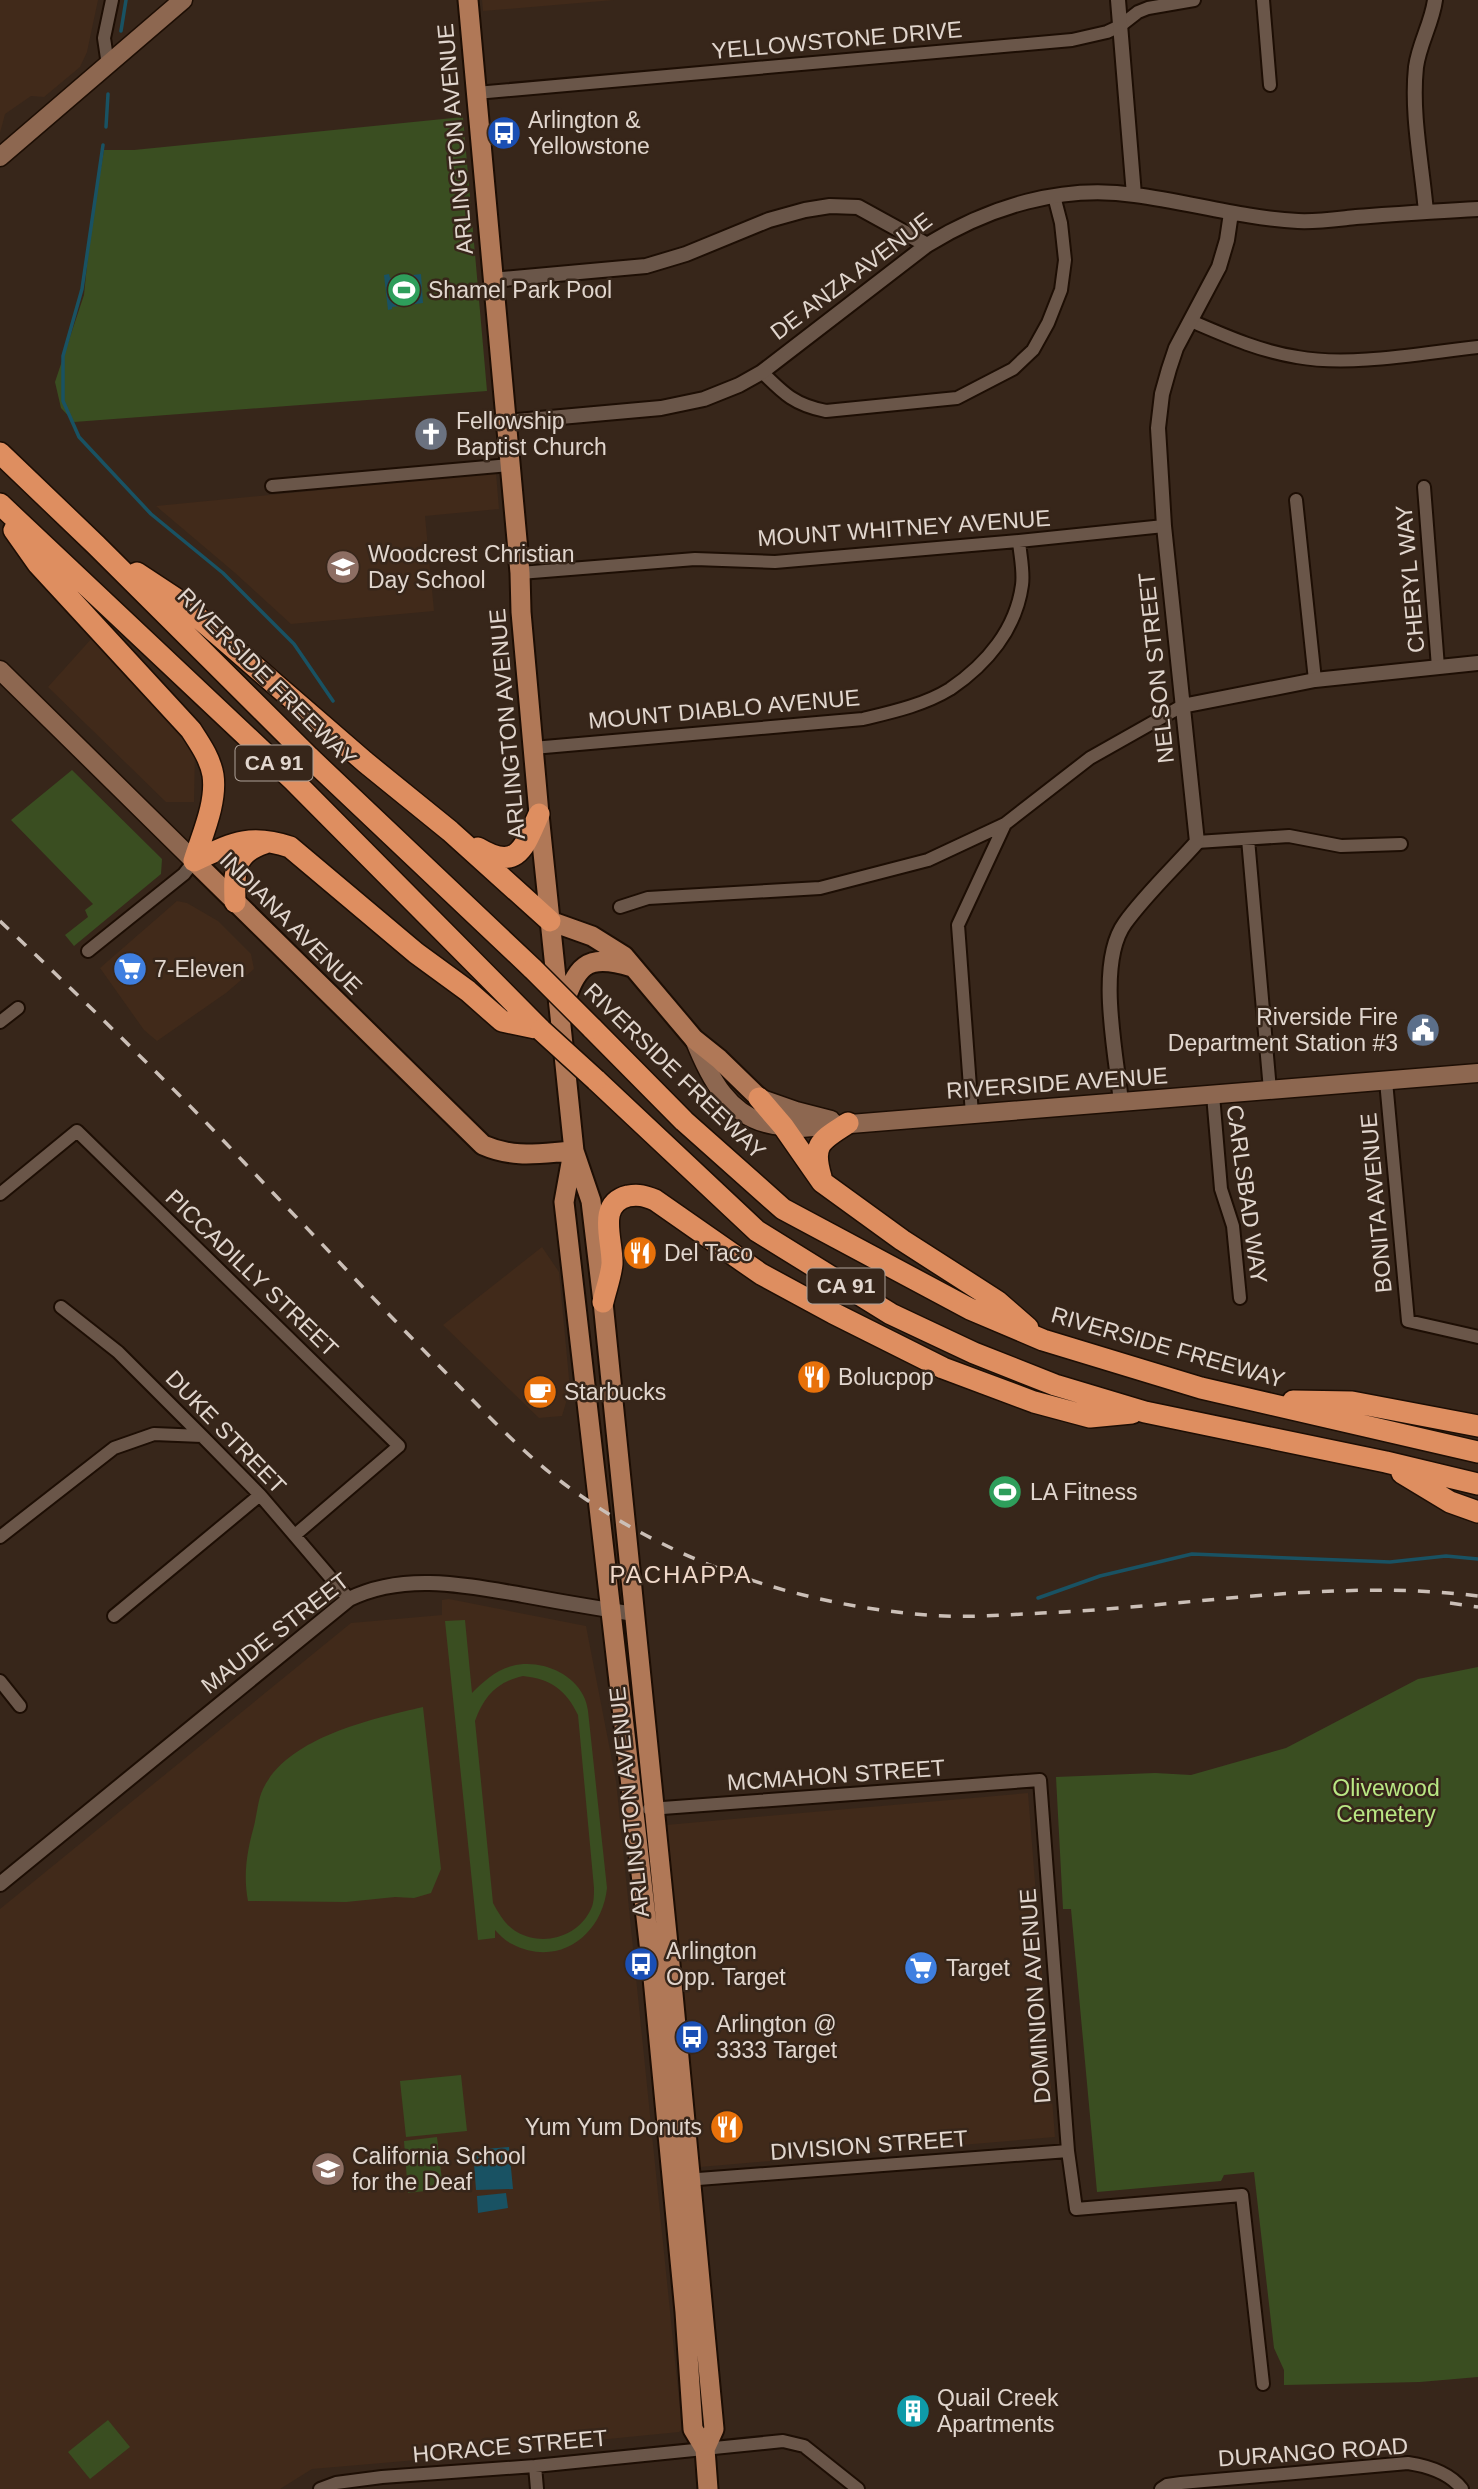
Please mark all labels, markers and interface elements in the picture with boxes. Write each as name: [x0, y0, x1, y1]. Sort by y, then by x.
street label: YELLOWSTONE DRIVE: [711, 16, 963, 64]
street label: ARLINGTON AVENUE: [432, 22, 478, 256]
place label: Arlington & Yellowstone: [528, 107, 650, 159]
bus stop icon: Arlington & Yellowstone: [485, 114, 523, 152]
street label: DE ANZA AVENUE: [765, 207, 937, 345]
sports icon: Shamel Park Pool: [385, 271, 423, 309]
place label: Shamel Park Pool: [428, 277, 612, 303]
place label: Fellowship Baptist Church: [456, 408, 607, 460]
church icon: Fellowship Baptist Church: [412, 415, 450, 453]
street label: CHERYL WAY: [1391, 504, 1429, 654]
street label: MOUNT WHITNEY AVENUE: [756, 505, 1052, 551]
place label: Woodcrest Christian Day School: [368, 541, 575, 593]
school or university icon: Woodcrest Christian Day School: [324, 548, 362, 586]
street label: NELSON STREET: [1133, 571, 1179, 765]
street label: RIVERSIDE FREEWAY: [172, 582, 362, 772]
street label: ARLINGTON AVENUE: [484, 607, 530, 841]
street label: MOUNT DIABLO AVENUE: [587, 684, 861, 734]
road number: CA 91: [236, 746, 312, 780]
street label: INDIANA AVENUE: [215, 847, 367, 999]
supermarket icon: 7-Eleven: [111, 950, 149, 988]
place label: 7-Eleven: [154, 956, 245, 982]
street label: RIVERSIDE FREEWAY: [579, 978, 771, 1164]
place label: Riverside Fire Department Station #3: [1168, 1004, 1398, 1056]
public building icon: Riverside Fire Department Station #3: [1404, 1011, 1442, 1049]
street label: RIVERSIDE AVENUE: [945, 1062, 1169, 1104]
street label: CARLSBAD WAY: [1222, 1103, 1272, 1285]
street label: BONITA AVENUE: [1355, 1112, 1397, 1294]
street label: PICCADILLY STREET: [161, 1184, 343, 1362]
restaurant icon: Del Taco: [621, 1234, 659, 1272]
place label: Del Taco: [664, 1240, 753, 1266]
road number: CA 91: [808, 1268, 884, 1304]
street label: RIVERSIDE FREEWAY: [1048, 1301, 1288, 1393]
restaurant icon: Bolucpop: [795, 1358, 833, 1396]
place label: Bolucpop: [838, 1364, 934, 1390]
street label: DUKE STREET: [161, 1365, 291, 1499]
cafe icon: Starbucks: [521, 1373, 559, 1411]
place label: Starbucks: [564, 1379, 666, 1405]
sports icon: LA Fitness: [986, 1473, 1024, 1511]
place label: LA Fitness: [1030, 1479, 1137, 1505]
district label: PACHAPPA: [609, 1561, 753, 1588]
street label: MAUDE STREET: [196, 1567, 354, 1699]
street label: ARLINGTON AVENUE: [604, 1685, 654, 1919]
street label: MCMAHON STREET: [726, 1754, 946, 1796]
park label: Olivewood Cemetery: [1332, 1775, 1440, 1827]
street label: DOMINION AVENUE: [1015, 1888, 1055, 2104]
place label: Arlington Opp. Target: [666, 1938, 786, 1990]
bus stop icon: Arlington Opp. Target: [622, 1945, 660, 1983]
supermarket icon: Target: [902, 1949, 940, 1987]
place label: Target: [946, 1955, 1011, 1981]
place label: Arlington @ 3333 Target: [716, 2011, 838, 2063]
bus stop icon: Arlington @ 3333 Target: [673, 2018, 711, 2056]
restaurant icon: Yum Yum Donuts: [708, 2108, 746, 2146]
place label: Yum Yum Donuts: [525, 2114, 702, 2140]
street label: DIVISION STREET: [769, 2125, 969, 2165]
place label: California School for the Deaf: [352, 2143, 526, 2195]
school or university icon: California School for the Deaf: [309, 2150, 347, 2188]
place label: Quail Creek Apartments: [937, 2385, 1059, 2437]
building icon: Quail Creek Apartments: [894, 2392, 932, 2430]
street label: HORACE STREET: [411, 2425, 609, 2467]
street label: DURANGO ROAD: [1217, 2432, 1409, 2472]

